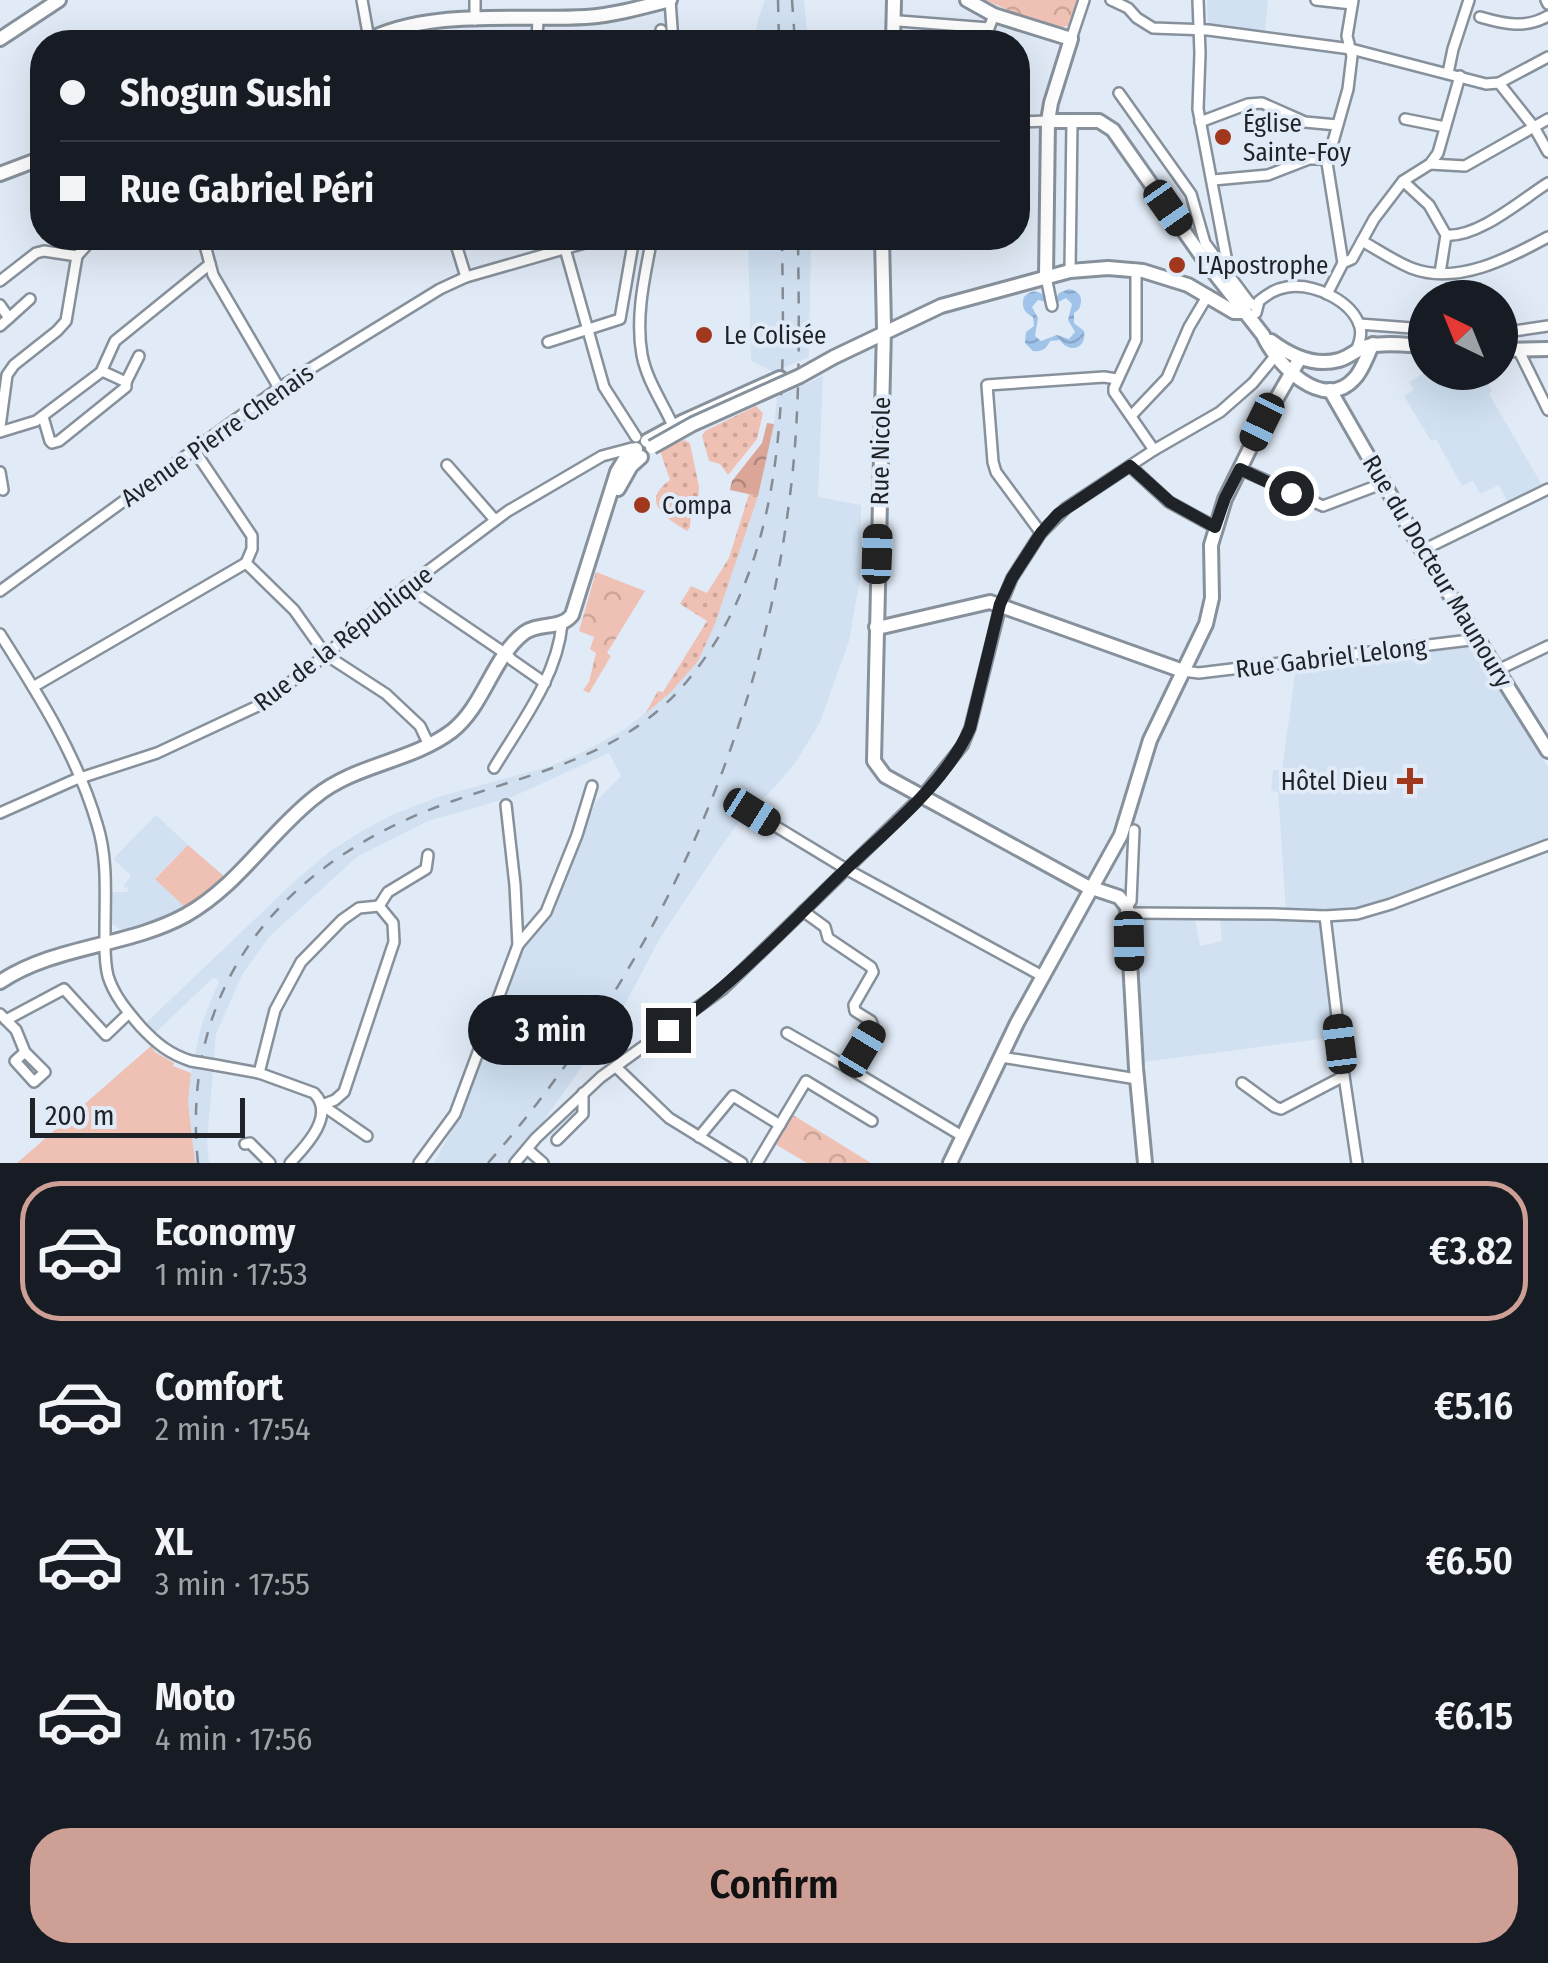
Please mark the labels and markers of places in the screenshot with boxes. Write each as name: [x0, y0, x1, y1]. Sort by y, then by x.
place label: Église Sainte-Foy: [1243, 108, 1351, 168]
marker: Église Sainte-Foy: [1212, 126, 1234, 148]
place label: L'Apostrophe: [1197, 251, 1328, 281]
marker: L'Apostrophe: [1166, 254, 1188, 276]
place label: Le Colisée: [724, 321, 826, 351]
marker: Le Colisée: [693, 324, 715, 346]
place label: Compa: [662, 491, 732, 521]
marker: Compa: [631, 494, 653, 516]
place label: Hôtel Dieu: [1281, 767, 1388, 797]
marker: Hôtel Dieu: [1397, 768, 1423, 794]

